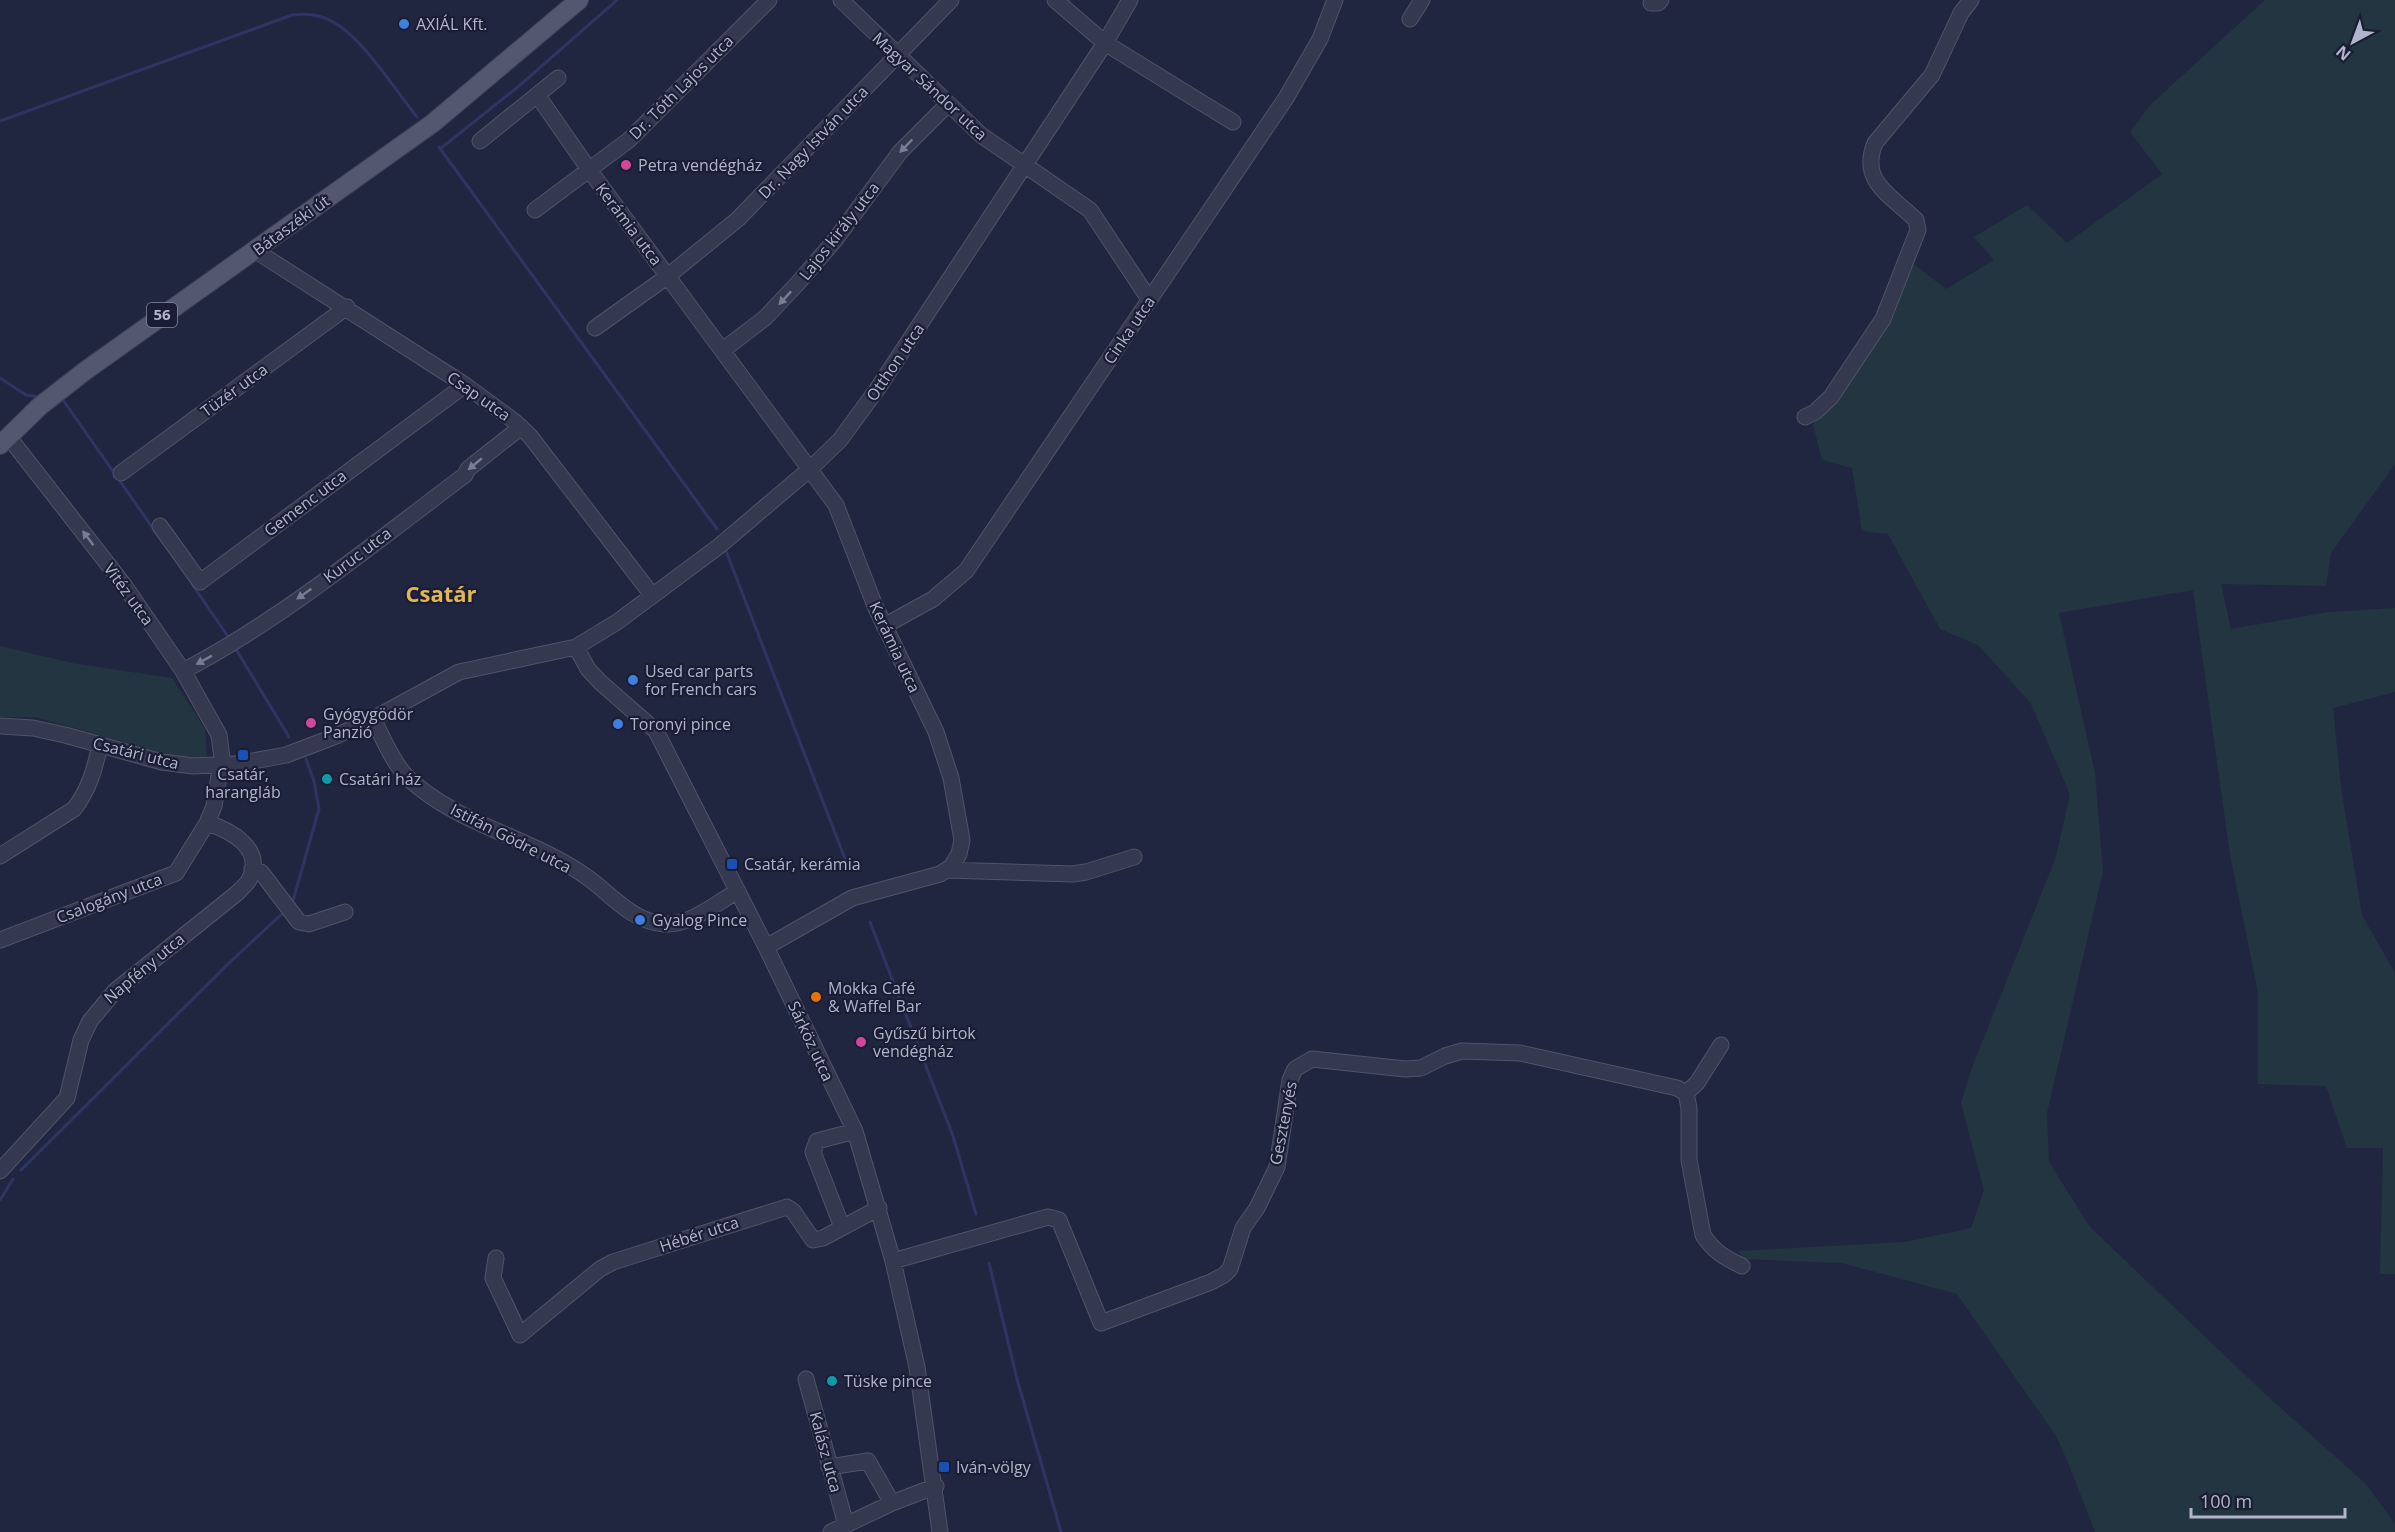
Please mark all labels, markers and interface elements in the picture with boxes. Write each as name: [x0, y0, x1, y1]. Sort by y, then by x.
north arrow: [2323, 12, 2383, 72]
place label: AXIÁL Kft.: [416, 13, 488, 35]
marker: AXIÁL Kft.: [397, 17, 411, 31]
street label: Magyar Sándor utca: [868, 27, 992, 145]
street label: Dr. Tóth Lajos utca: [624, 30, 738, 144]
text: N: [2331, 41, 2355, 66]
street label: Dr. Nagy István utca: [753, 81, 873, 203]
one-way arrow: [900, 138, 914, 152]
place label: Petra vendégház: [638, 154, 762, 176]
marker: Petra vendégház: [619, 158, 633, 172]
street label: Lajos király utca: [794, 177, 884, 285]
street label: Kerámia utca: [591, 178, 667, 270]
street label: Bátaszéki út: [248, 189, 334, 260]
one-way arrow: [778, 291, 792, 305]
street label: Cinka utca: [1098, 292, 1160, 368]
road number: 56: [147, 303, 177, 327]
street label: Otthon utca: [861, 319, 929, 405]
street label: Tüzér utca: [196, 358, 272, 422]
street label: Csap utca: [443, 366, 515, 426]
one-way arrow: [467, 457, 483, 470]
street label: Gemenc utca: [259, 465, 351, 541]
street label: Kuruc utca: [318, 522, 396, 588]
one-way arrow: [83, 530, 95, 545]
street label: Vitéz utca: [99, 558, 159, 630]
district label: Csatár: [405, 578, 477, 608]
one-way arrow: [296, 588, 312, 600]
street label: Kerámia utca: [864, 598, 926, 696]
one-way arrow: [196, 654, 213, 664]
place label: Used car parts for French cars: [645, 660, 757, 700]
marker: Used car parts for French cars: [626, 673, 640, 687]
place label: Gyógygödör Panzió: [323, 703, 414, 743]
place label: Toronyi pince: [630, 713, 731, 735]
marker: Gyógygödör Panzió: [304, 716, 318, 730]
marker: Toronyi pince: [611, 717, 625, 731]
street label: Csatári utca: [91, 732, 181, 774]
marker: Csatár, harangláb: [236, 748, 250, 762]
place label: Csatár, harangláb: [205, 763, 281, 803]
place label: Csatári ház: [339, 768, 421, 790]
marker: Csatári ház: [320, 772, 334, 786]
street label: Istifán Gödre utca: [447, 798, 575, 878]
place label: Csatár, kerámia: [744, 853, 861, 875]
marker: Csatár, kerámia: [725, 857, 739, 871]
street label: Csalogány utca: [53, 868, 165, 928]
place label: Gyalog Pince: [652, 909, 747, 931]
marker: Gyalog Pince: [633, 913, 647, 927]
street label: Napfény utca: [99, 928, 189, 1008]
place label: Mokka Café & Waffel Bar: [828, 977, 922, 1017]
marker: Mokka Café & Waffel Bar: [809, 990, 823, 1004]
street label: Sárköz utca: [783, 997, 839, 1085]
place label: Gyűszű birtok vendégház: [873, 1022, 976, 1062]
marker: Gyűszű birtok vendégház: [854, 1035, 868, 1049]
street label: Gesztenyés: [1264, 1079, 1302, 1167]
street label: Hébér utca: [656, 1211, 742, 1257]
place label: Tüske pince: [844, 1370, 932, 1392]
marker: Tüske pince: [825, 1374, 839, 1388]
street label: Kalász utca: [805, 1409, 847, 1495]
place label: Iván-völgy: [956, 1456, 1032, 1478]
marker: Iván-völgy: [937, 1460, 951, 1474]
scale bar: [2191, 1481, 2346, 1519]
text: 100 m: [2200, 1489, 2252, 1513]

